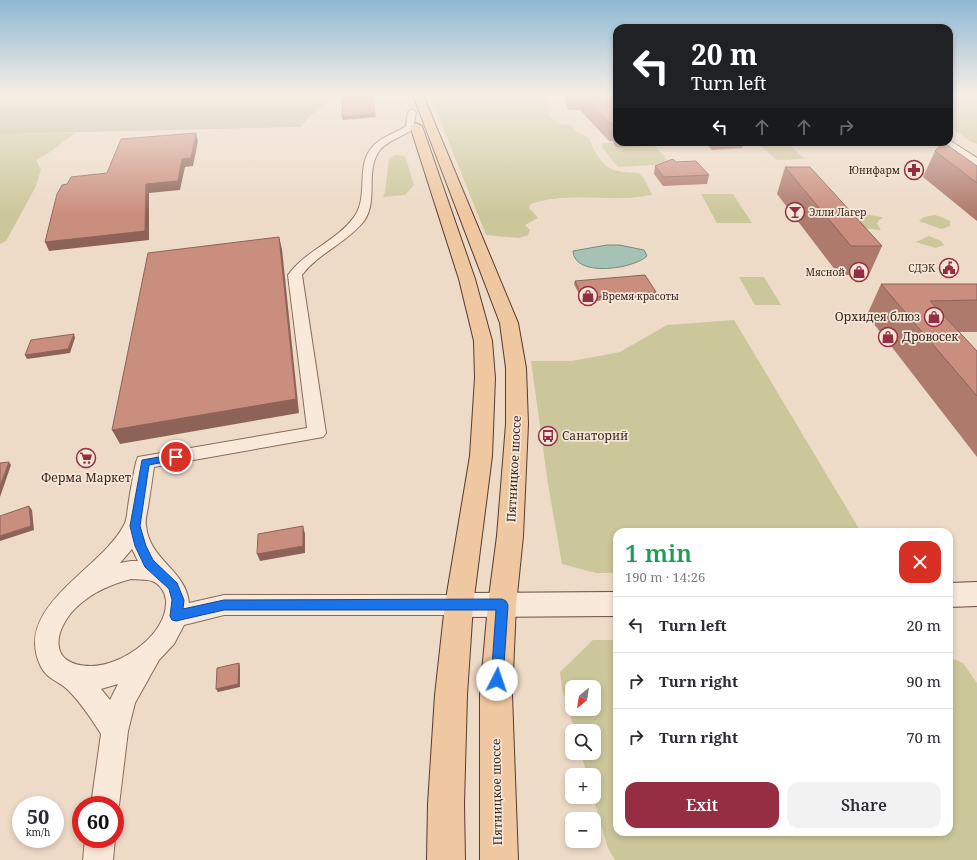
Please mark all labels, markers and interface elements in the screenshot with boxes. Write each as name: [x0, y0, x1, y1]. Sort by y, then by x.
text: 20 m: [691, 35, 758, 73]
icon: left: [625, 40, 677, 92]
text: Turn left: [691, 71, 766, 95]
icon: left: [709, 116, 731, 138]
icon: ahead: [751, 116, 773, 138]
icon: ahead: [793, 116, 815, 138]
icon: right: [835, 116, 857, 138]
pharmacy icon: Юнифарм: [903, 159, 925, 181]
place label: Юнифарм: [849, 163, 900, 177]
bar icon: Элли Лагер: [784, 201, 806, 223]
place label: Элли Лагер: [809, 205, 866, 219]
public building icon: СДЭК: [938, 257, 960, 279]
shop icon: Мясной: [848, 261, 870, 283]
place label: СДЭК: [908, 261, 936, 275]
place label: Мясной: [806, 265, 845, 279]
shop icon: Время красоты: [577, 285, 599, 307]
place label: Время красоты: [602, 289, 679, 303]
shop icon: Орхидея блюз: [923, 306, 945, 328]
place label: Орхидея блюз: [835, 308, 920, 325]
shop icon: Дровосек: [877, 326, 899, 348]
place label: Дровосек: [902, 328, 959, 345]
street label: Пятницкое шоссе: [502, 415, 525, 523]
bus stop icon: Санаторий: [537, 425, 559, 447]
place label: Санаторий: [562, 427, 628, 444]
pin: [159, 440, 193, 474]
icon: arrive: [165, 446, 187, 468]
supermarket icon: Ферма Маркет: [75, 447, 97, 469]
place label: Ферма Маркет: [41, 469, 132, 486]
text: 1 min: [625, 536, 692, 569]
button: close: [899, 541, 941, 583]
text: 190 m · 14:26: [625, 568, 705, 586]
icon: left: [625, 614, 647, 636]
text: Turn left: [659, 615, 727, 635]
text: 20 m: [906, 615, 941, 635]
position arrow: [476, 659, 518, 701]
icon: right: [625, 670, 647, 692]
text: Turn right: [659, 671, 738, 691]
text: 90 m: [906, 671, 941, 691]
north arrow: [565, 680, 601, 716]
map controls: [565, 680, 601, 848]
button: search: [565, 724, 601, 760]
icon: right: [625, 726, 647, 748]
text: Turn right: [659, 727, 738, 747]
text: 70 m: [906, 727, 941, 747]
street label: Пятницкое шоссе: [487, 738, 506, 846]
button: +: [565, 768, 601, 804]
button: Exit: [625, 782, 779, 828]
button: Share: [787, 782, 941, 828]
speed limit sign: 60: [72, 796, 124, 848]
text: 50: [27, 803, 49, 830]
button: −: [565, 812, 601, 848]
text: km/h: [26, 825, 50, 839]

